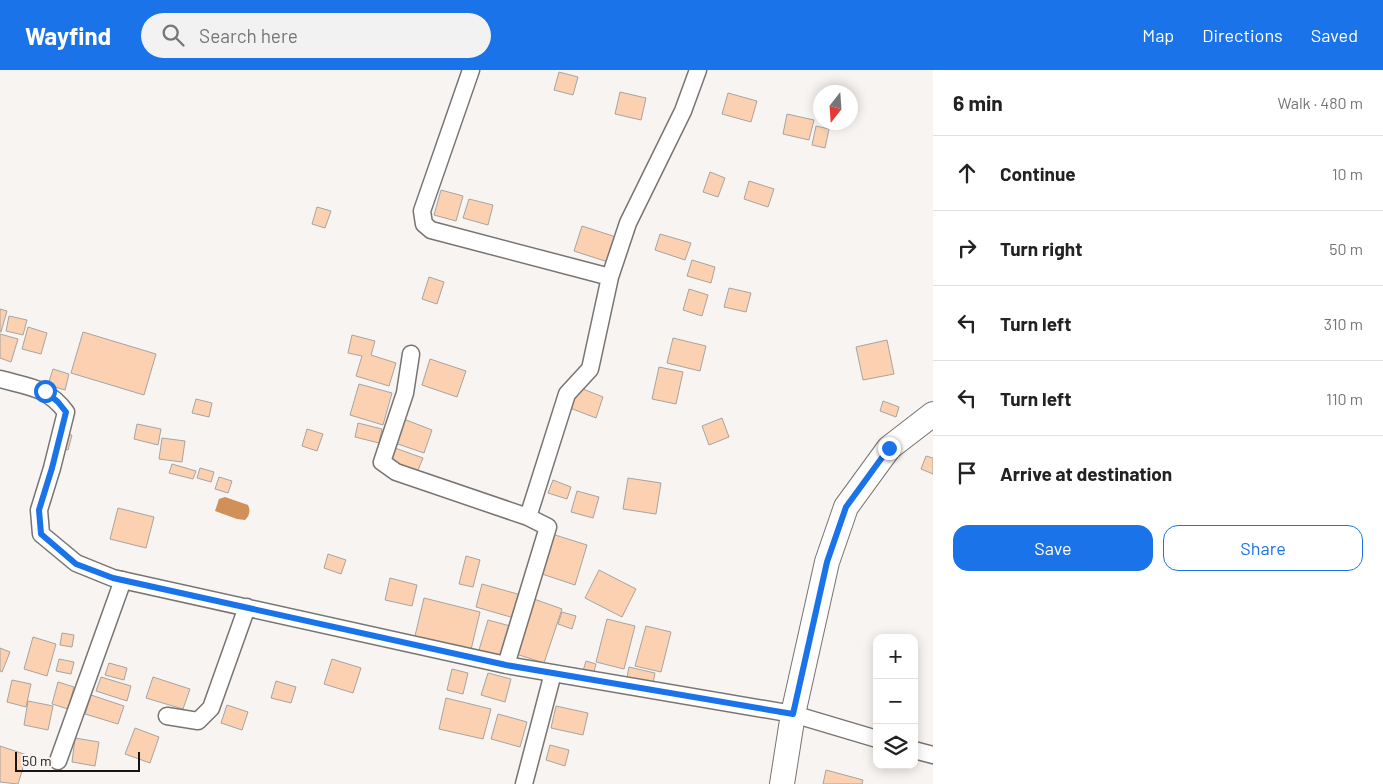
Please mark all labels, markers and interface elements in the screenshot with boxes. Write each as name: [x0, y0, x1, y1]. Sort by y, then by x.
search box: [141, 13, 491, 58]
text: Wayfind: [25, 21, 111, 50]
icon: search: [159, 21, 187, 49]
text: Search here: [199, 24, 298, 47]
text: Map: [1142, 24, 1174, 46]
text: Directions: [1202, 24, 1283, 46]
text: Saved: [1311, 24, 1358, 46]
north arrow: [813, 85, 858, 130]
text: 6 min: [953, 90, 1003, 115]
text: Walk · 480 m: [1277, 93, 1363, 112]
icon: ahead: [953, 159, 981, 187]
text: Continue: [1000, 162, 1076, 185]
text: 10 m: [1332, 164, 1363, 183]
icon: right: [953, 234, 981, 262]
text: Turn right: [1000, 237, 1082, 260]
text: 50 m: [1329, 239, 1363, 258]
icon: left: [953, 309, 981, 337]
text: Turn left: [1000, 312, 1071, 335]
text: 310 m: [1324, 314, 1363, 333]
route start: [34, 380, 57, 403]
icon: left: [953, 384, 981, 412]
text: Turn left: [1000, 387, 1071, 410]
text: 110 m: [1326, 389, 1363, 408]
route end: [878, 437, 901, 460]
icon: arrive: [953, 459, 981, 487]
text: Arrive at destination: [1000, 462, 1172, 485]
button: Save: [953, 525, 1153, 571]
button: Share: [1163, 525, 1363, 571]
map controls: [873, 634, 918, 769]
button: +: [873, 634, 918, 679]
button: −: [873, 679, 918, 724]
button: layers: [873, 724, 918, 769]
scale bar: [15, 749, 140, 772]
text: 50 m: [22, 752, 51, 769]

